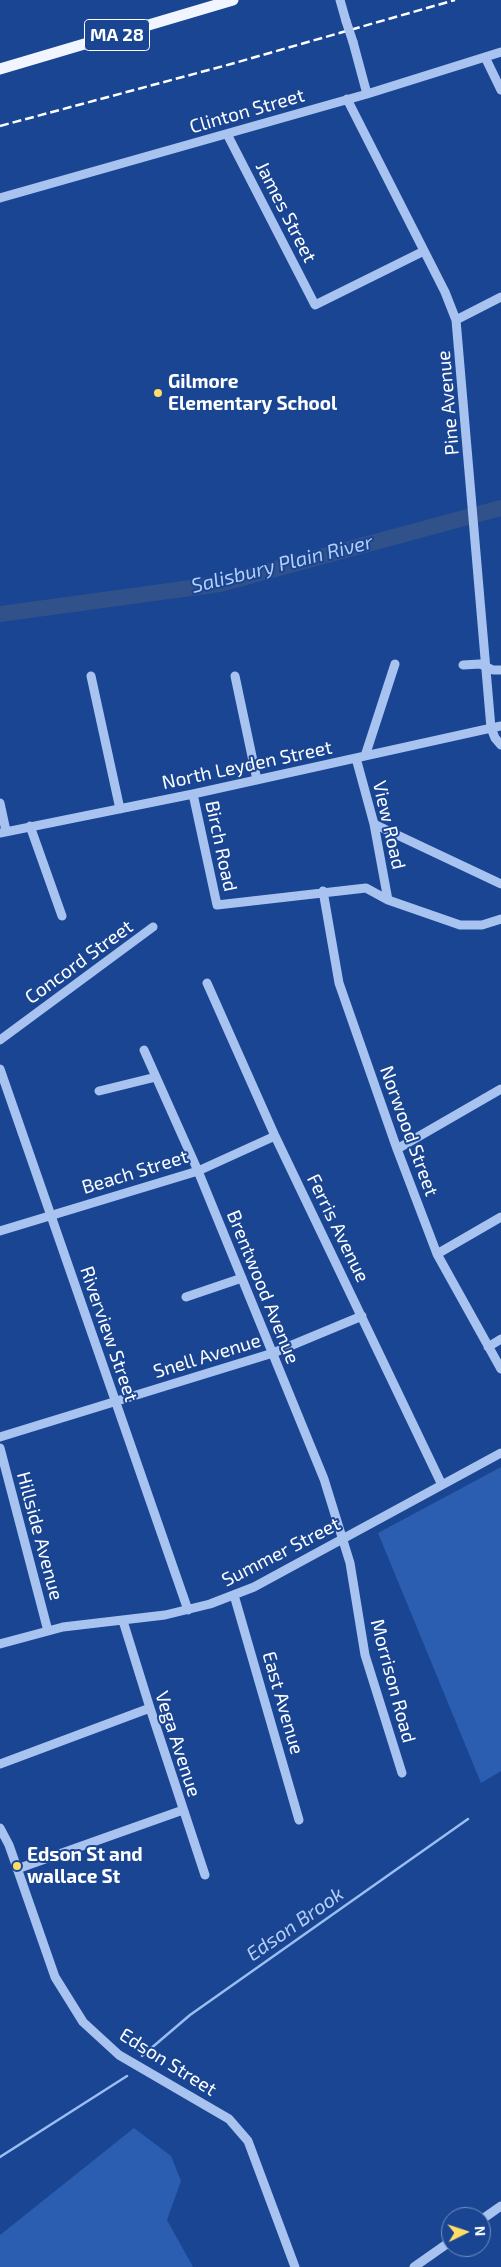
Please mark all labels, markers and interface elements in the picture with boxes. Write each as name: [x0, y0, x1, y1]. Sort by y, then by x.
road number: MA 28: [84, 20, 150, 50]
street label: Clinton Street: [187, 84, 307, 138]
street label: James Street: [251, 158, 321, 266]
street label: Pine Avenue: [432, 350, 464, 456]
place label: Gilmore Elementary School: [168, 371, 337, 415]
marker: Gilmore Elementary School: [152, 387, 164, 399]
water label: Salisbury Plain River: [189, 530, 375, 598]
street label: North Leyden Street: [160, 736, 334, 794]
street label: View Road: [368, 779, 410, 871]
street label: Birch Road: [200, 799, 242, 893]
street label: Concord Street: [21, 915, 137, 1009]
street label: Norwood Street: [375, 1063, 443, 1199]
street label: Beach Street: [79, 1145, 191, 1199]
street label: Ferris Avenue: [302, 1170, 374, 1286]
street label: Brentwood Avenue: [222, 1207, 304, 1367]
street label: Riverview Street: [75, 1263, 143, 1405]
street label: Snell Avenue: [151, 1329, 263, 1383]
street label: Hillside Avenue: [12, 1469, 68, 1603]
street label: Summer Street: [218, 1512, 344, 1592]
street label: Morrison Road: [366, 1617, 420, 1745]
street label: East Avenue: [257, 1649, 309, 1757]
street label: Vega Avenue: [150, 1688, 206, 1800]
place label: Edson St and wallace St: [27, 1844, 143, 1888]
marker: Edson St and wallace St: [11, 1860, 23, 1872]
water label: Edson Brook: [242, 1882, 348, 1966]
street label: Edson Street: [115, 2023, 221, 2101]
north arrow: [441, 2207, 491, 2257]
text: N: [472, 2225, 489, 2237]

